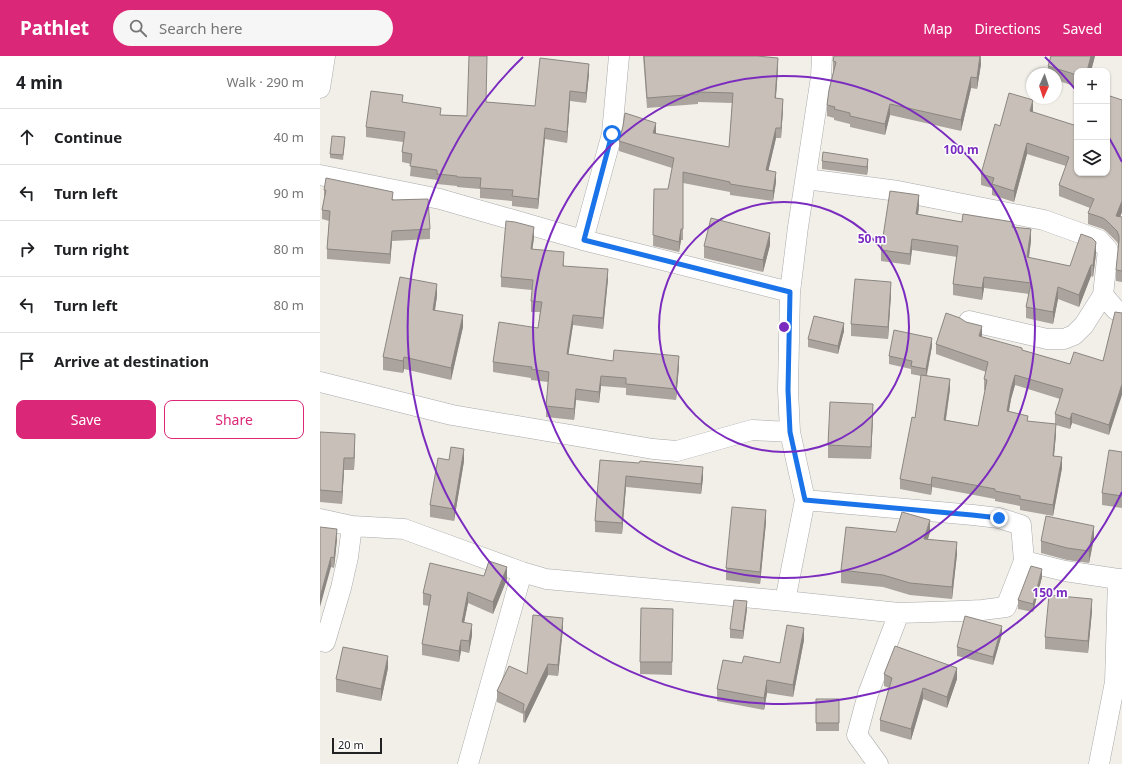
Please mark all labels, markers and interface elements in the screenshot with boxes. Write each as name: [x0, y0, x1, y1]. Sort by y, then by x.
search box: [113, 10, 393, 46]
text: Pathlet: [20, 15, 89, 41]
icon: search: [127, 17, 149, 39]
text: Search here: [159, 18, 243, 38]
text: Map: [923, 19, 952, 38]
text: Directions: [974, 19, 1041, 38]
text: Saved: [1063, 19, 1102, 38]
north arrow: [1026, 68, 1062, 104]
map controls: [1074, 68, 1110, 176]
button: +: [1074, 68, 1110, 104]
text: 4 min: [16, 71, 63, 94]
text: Walk · 290 m: [226, 73, 304, 91]
button: −: [1074, 104, 1110, 140]
route start: [603, 125, 621, 143]
icon: ahead: [16, 126, 38, 148]
text: Continue: [54, 127, 122, 147]
text: 40 m: [274, 128, 304, 146]
button: layers: [1074, 140, 1110, 176]
text: 100 m: [943, 141, 979, 158]
icon: left: [16, 182, 38, 204]
text: Turn left: [54, 183, 118, 203]
text: 90 m: [274, 184, 304, 202]
text: 50 m: [858, 230, 886, 247]
icon: right: [16, 238, 38, 260]
text: Turn right: [54, 239, 129, 259]
text: 80 m: [274, 240, 304, 258]
icon: left: [16, 294, 38, 316]
text: Turn left: [54, 295, 118, 315]
text: 80 m: [274, 296, 304, 314]
centre of rings: [777, 320, 791, 334]
icon: arrive: [16, 350, 38, 372]
text: Arrive at destination: [54, 351, 209, 371]
button: Save: [16, 400, 156, 439]
button: Share: [164, 400, 304, 439]
route end: [990, 509, 1008, 527]
text: 150 m: [1032, 584, 1068, 601]
scale bar: [332, 736, 382, 755]
text: 20 m: [338, 737, 364, 752]

